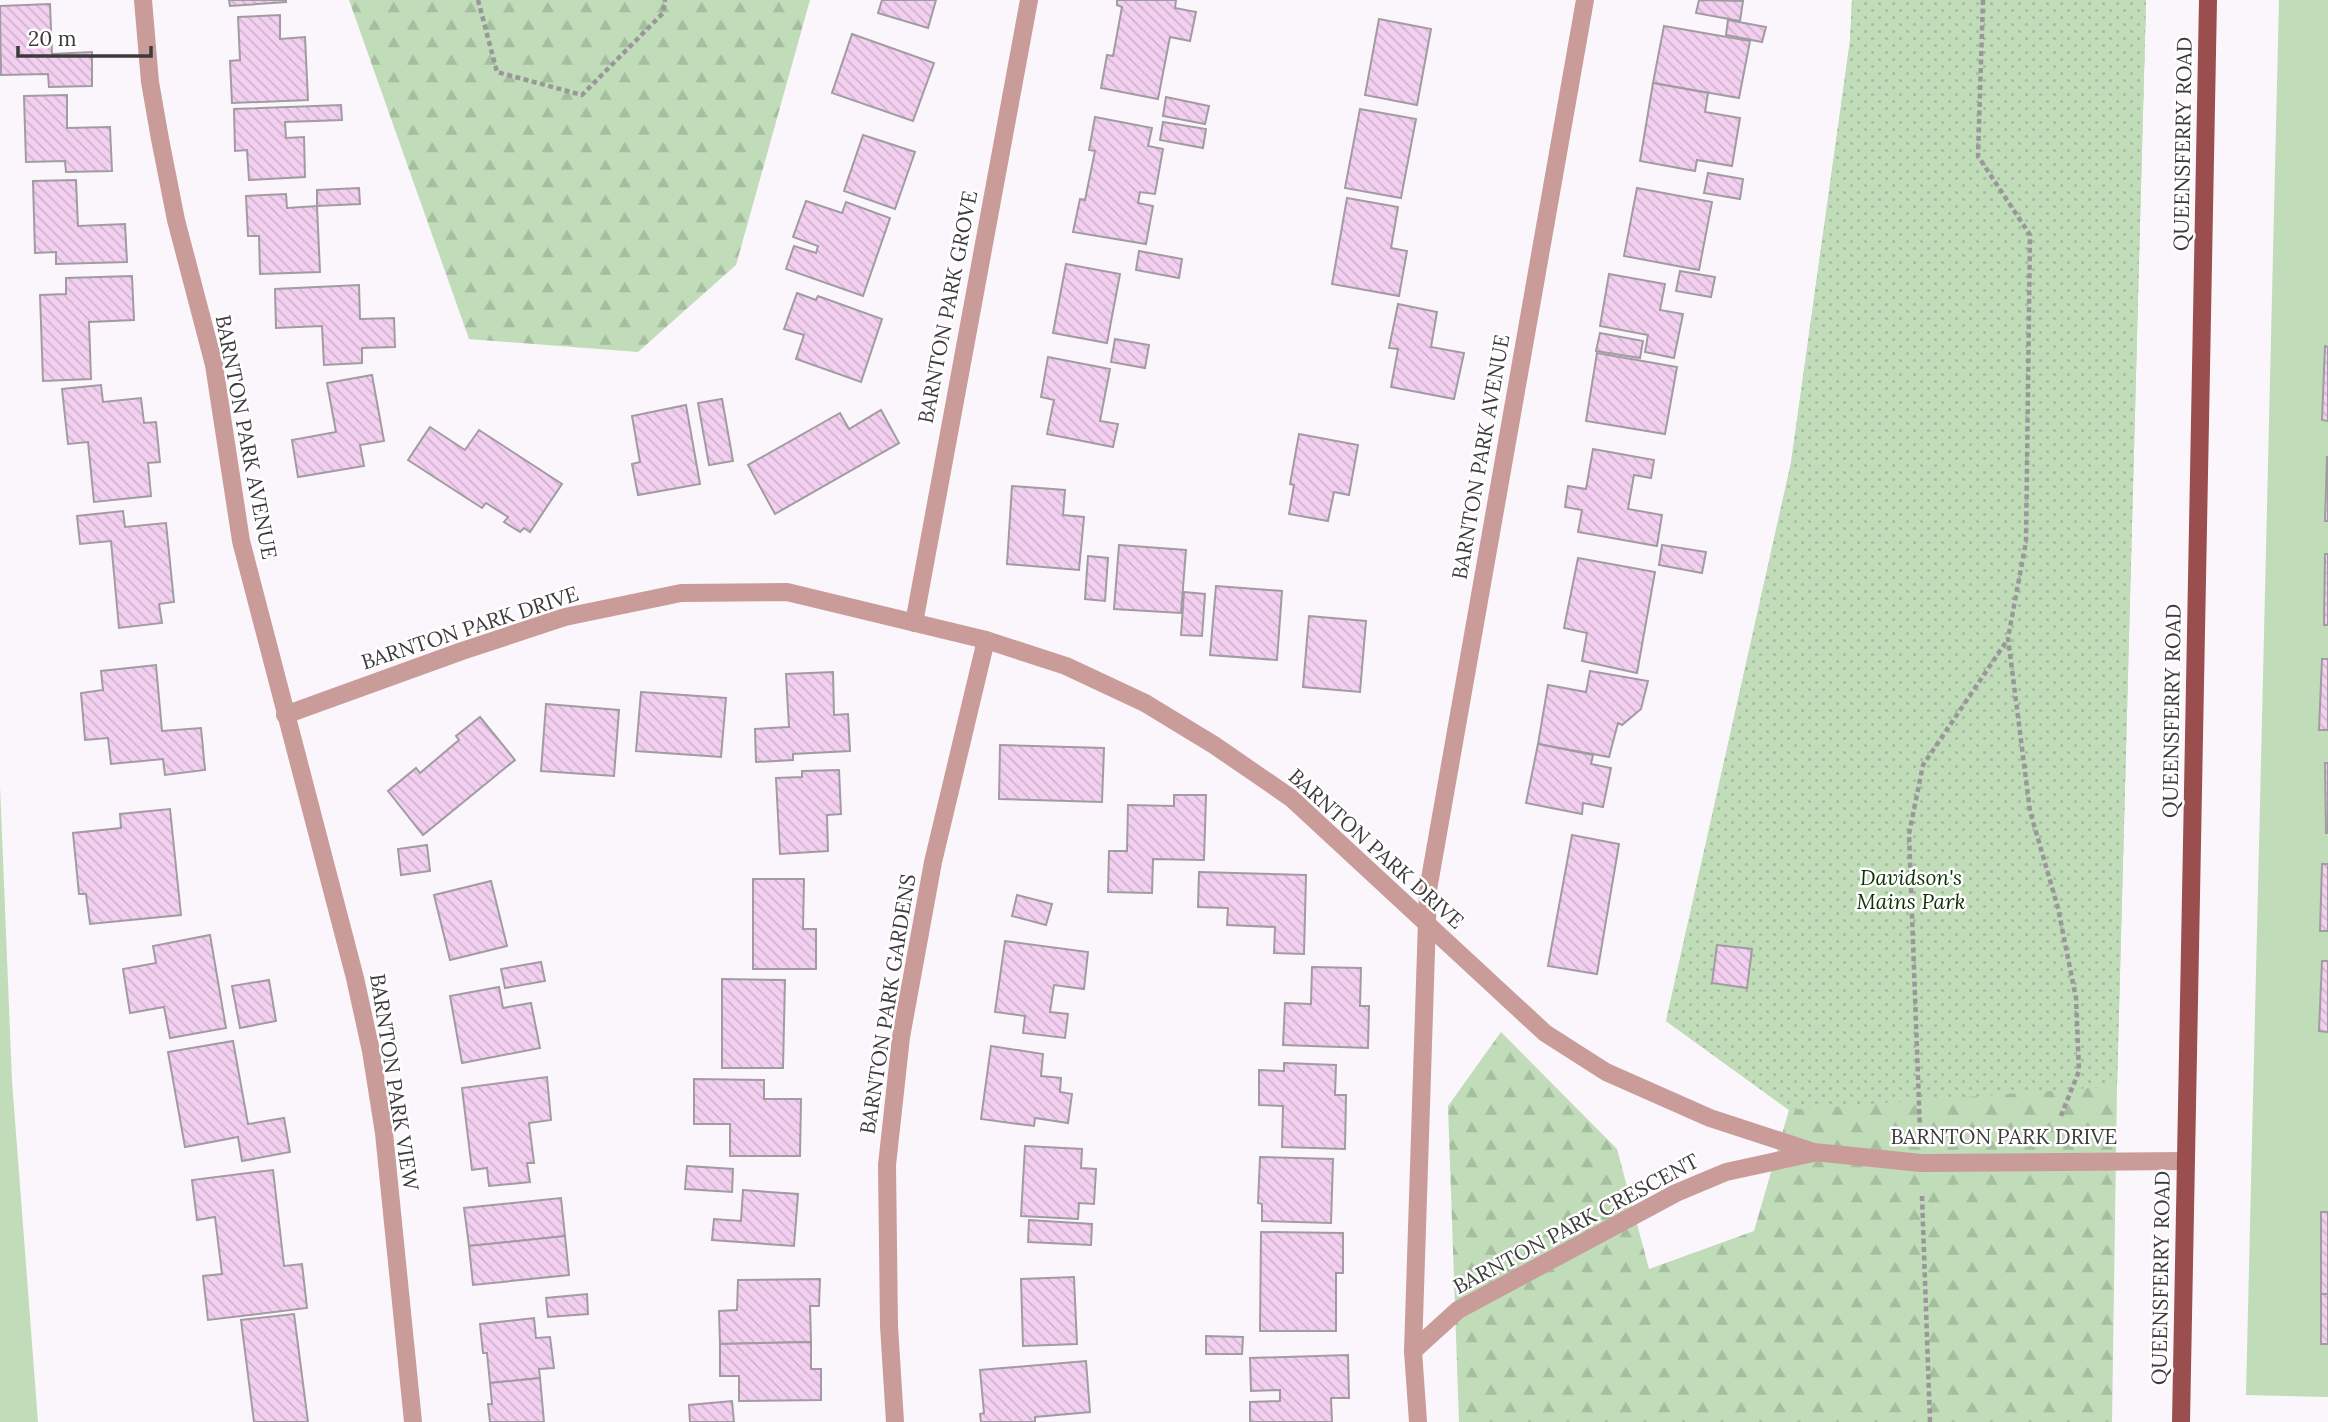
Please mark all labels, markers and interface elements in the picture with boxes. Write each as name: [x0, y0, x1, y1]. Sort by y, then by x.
scale bar: [18, 14, 150, 58]
text: 20 m: [28, 25, 77, 52]
street label: QUEENSFERRY ROAD: [2167, 37, 2198, 251]
street label: BARNTON PARK GROVE: [912, 188, 983, 426]
street label: BARNTON PARK AVENUE: [210, 312, 283, 561]
street label: BARNTON PARK AVENUE: [1446, 332, 1515, 582]
street label: BARNTON PARK DRIVE: [358, 580, 582, 675]
street label: QUEENSFERRY ROAD: [2156, 604, 2187, 818]
street label: BARNTON PARK DRIVE: [1283, 763, 1470, 935]
park label: Davidson's Mains Park: [1857, 864, 1966, 915]
street label: BARNTON PARK GARDENS: [854, 872, 921, 1136]
street label: BARNTON PARK VIEW: [364, 972, 425, 1193]
street label: BARNTON PARK DRIVE: [1891, 1123, 2117, 1150]
street label: BARNTON PARK CRESCENT: [1448, 1147, 1703, 1300]
street label: QUEENSFERRY ROAD: [2145, 1171, 2176, 1385]

